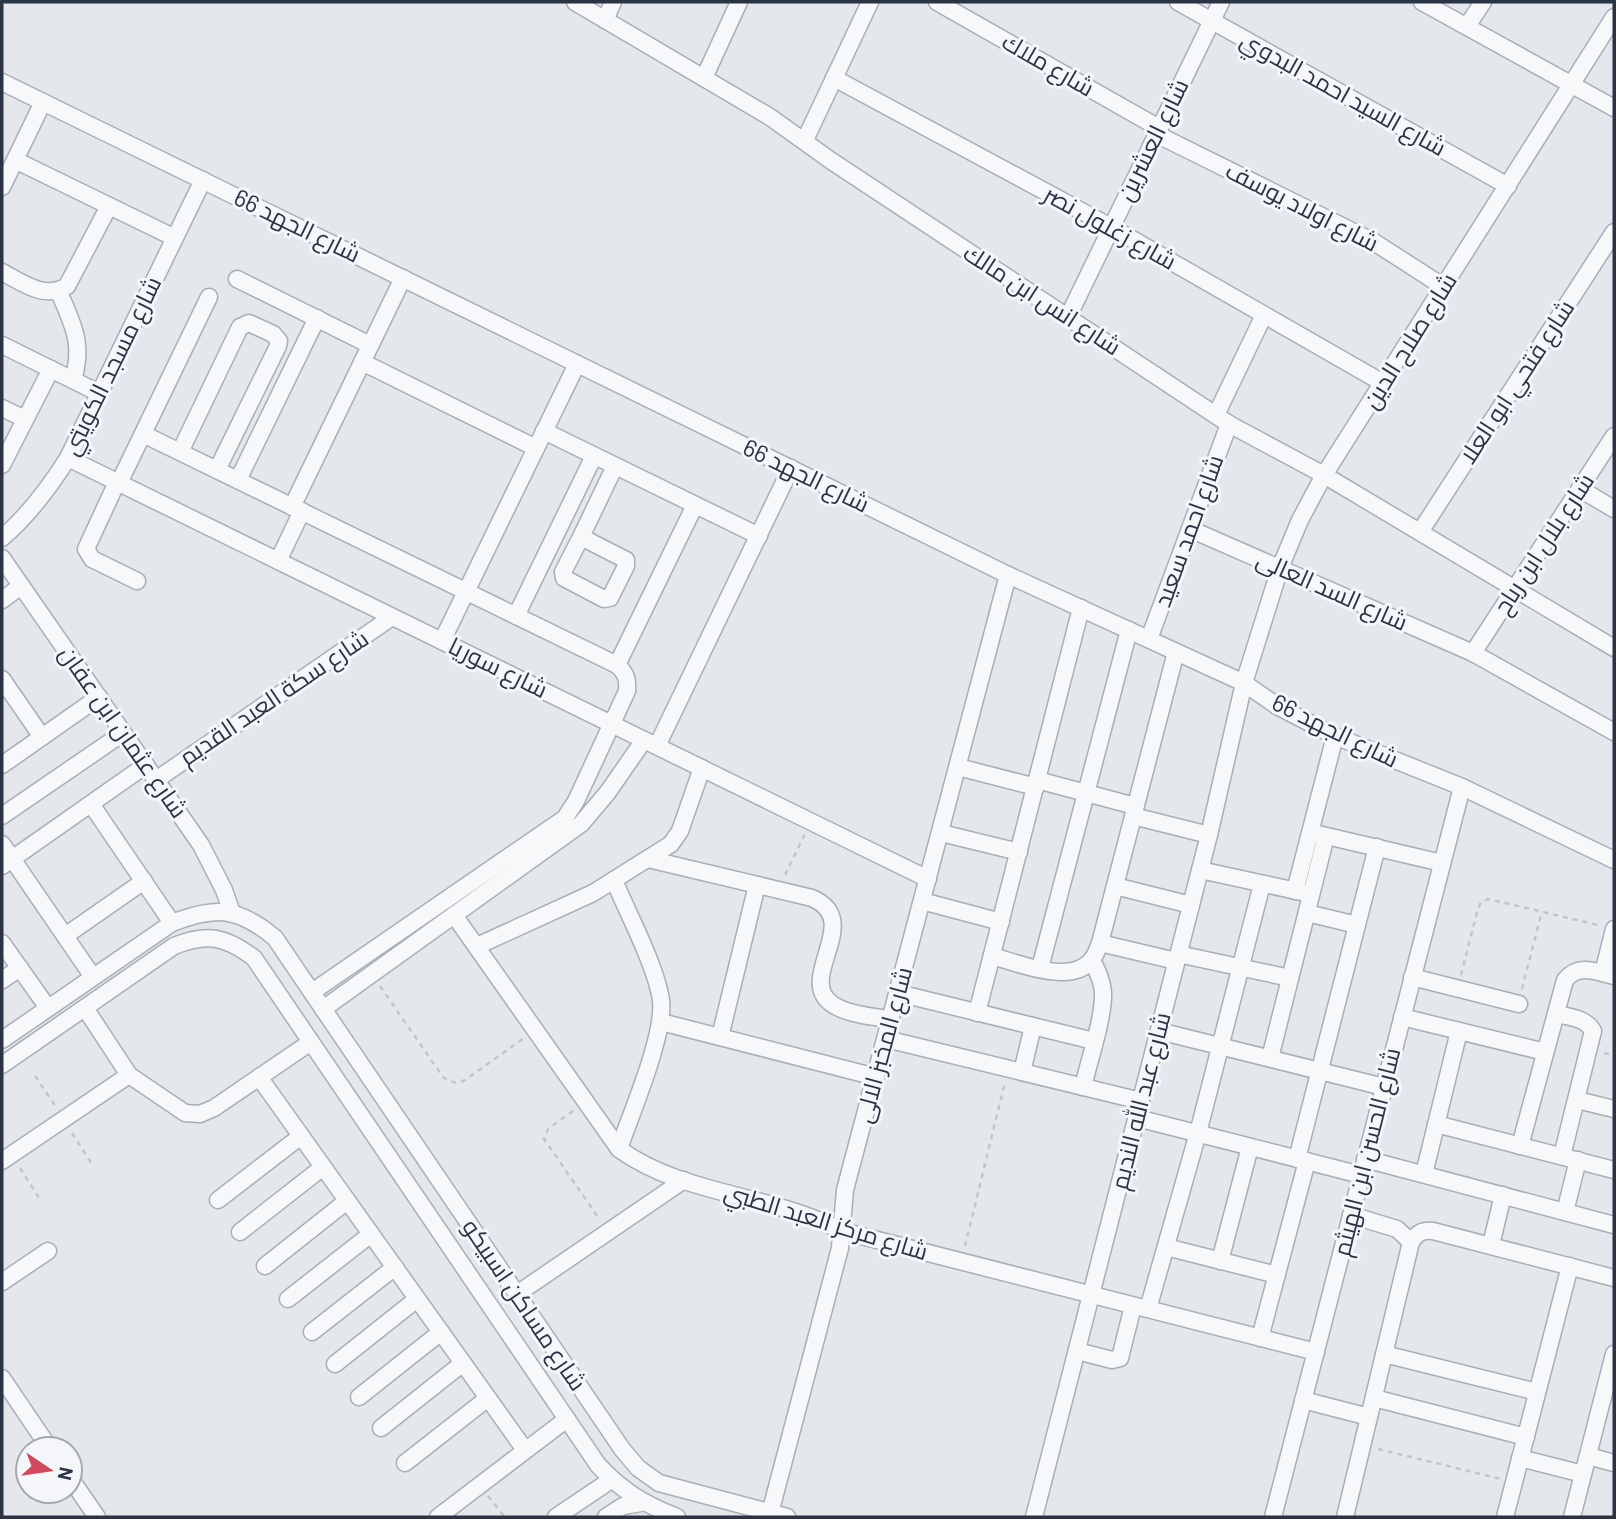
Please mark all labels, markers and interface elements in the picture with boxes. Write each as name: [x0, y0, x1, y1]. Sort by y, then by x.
street label: شارع السيد احمد البدوي: [1233, 24, 1452, 166]
street label: شارع ملاك: [996, 26, 1100, 104]
street label: شارع العشرين: [1110, 74, 1196, 206]
street label: شارع اولاد يوسف: [1220, 155, 1384, 259]
street label: شارع زغلول نصر: [1036, 177, 1182, 278]
street label: شارع الجهد 66: [228, 182, 366, 270]
street label: شارع انس ابن مالك: [957, 237, 1127, 363]
street label: شارع صلاح الدين: [1355, 267, 1465, 415]
street label: شارع مسجد الكويتي: [55, 271, 172, 462]
street label: شارع فتحي ابو العلا: [1452, 294, 1585, 472]
street label: شارع الجهد 66: [737, 432, 875, 520]
street label: شارع احمد سعيد: [1147, 450, 1231, 612]
street label: شارع بلال ابن رباح: [1486, 467, 1602, 621]
street label: شارع السد العالى: [1251, 543, 1413, 639]
street label: شارع سكة العبد القديم: [173, 623, 375, 773]
street label: شارع سوريا: [443, 630, 553, 706]
street label: شارع عثمان ابن عفان: [51, 639, 195, 825]
street label: شارع الجهد 66: [1266, 687, 1404, 775]
street label: شارع المخبز الالى: [848, 963, 920, 1127]
street label: شارع عبد الله النديم: [1103, 1009, 1179, 1193]
street label: شارع الحسن ابن الهيثم: [1326, 1044, 1408, 1260]
street label: شارع مركز العبد الطبي: [719, 1176, 932, 1271]
street label: شارع مساكن اسبيكو: [455, 1213, 593, 1397]
north arrow: [14, 1435, 84, 1505]
text: N: [53, 1465, 79, 1483]

